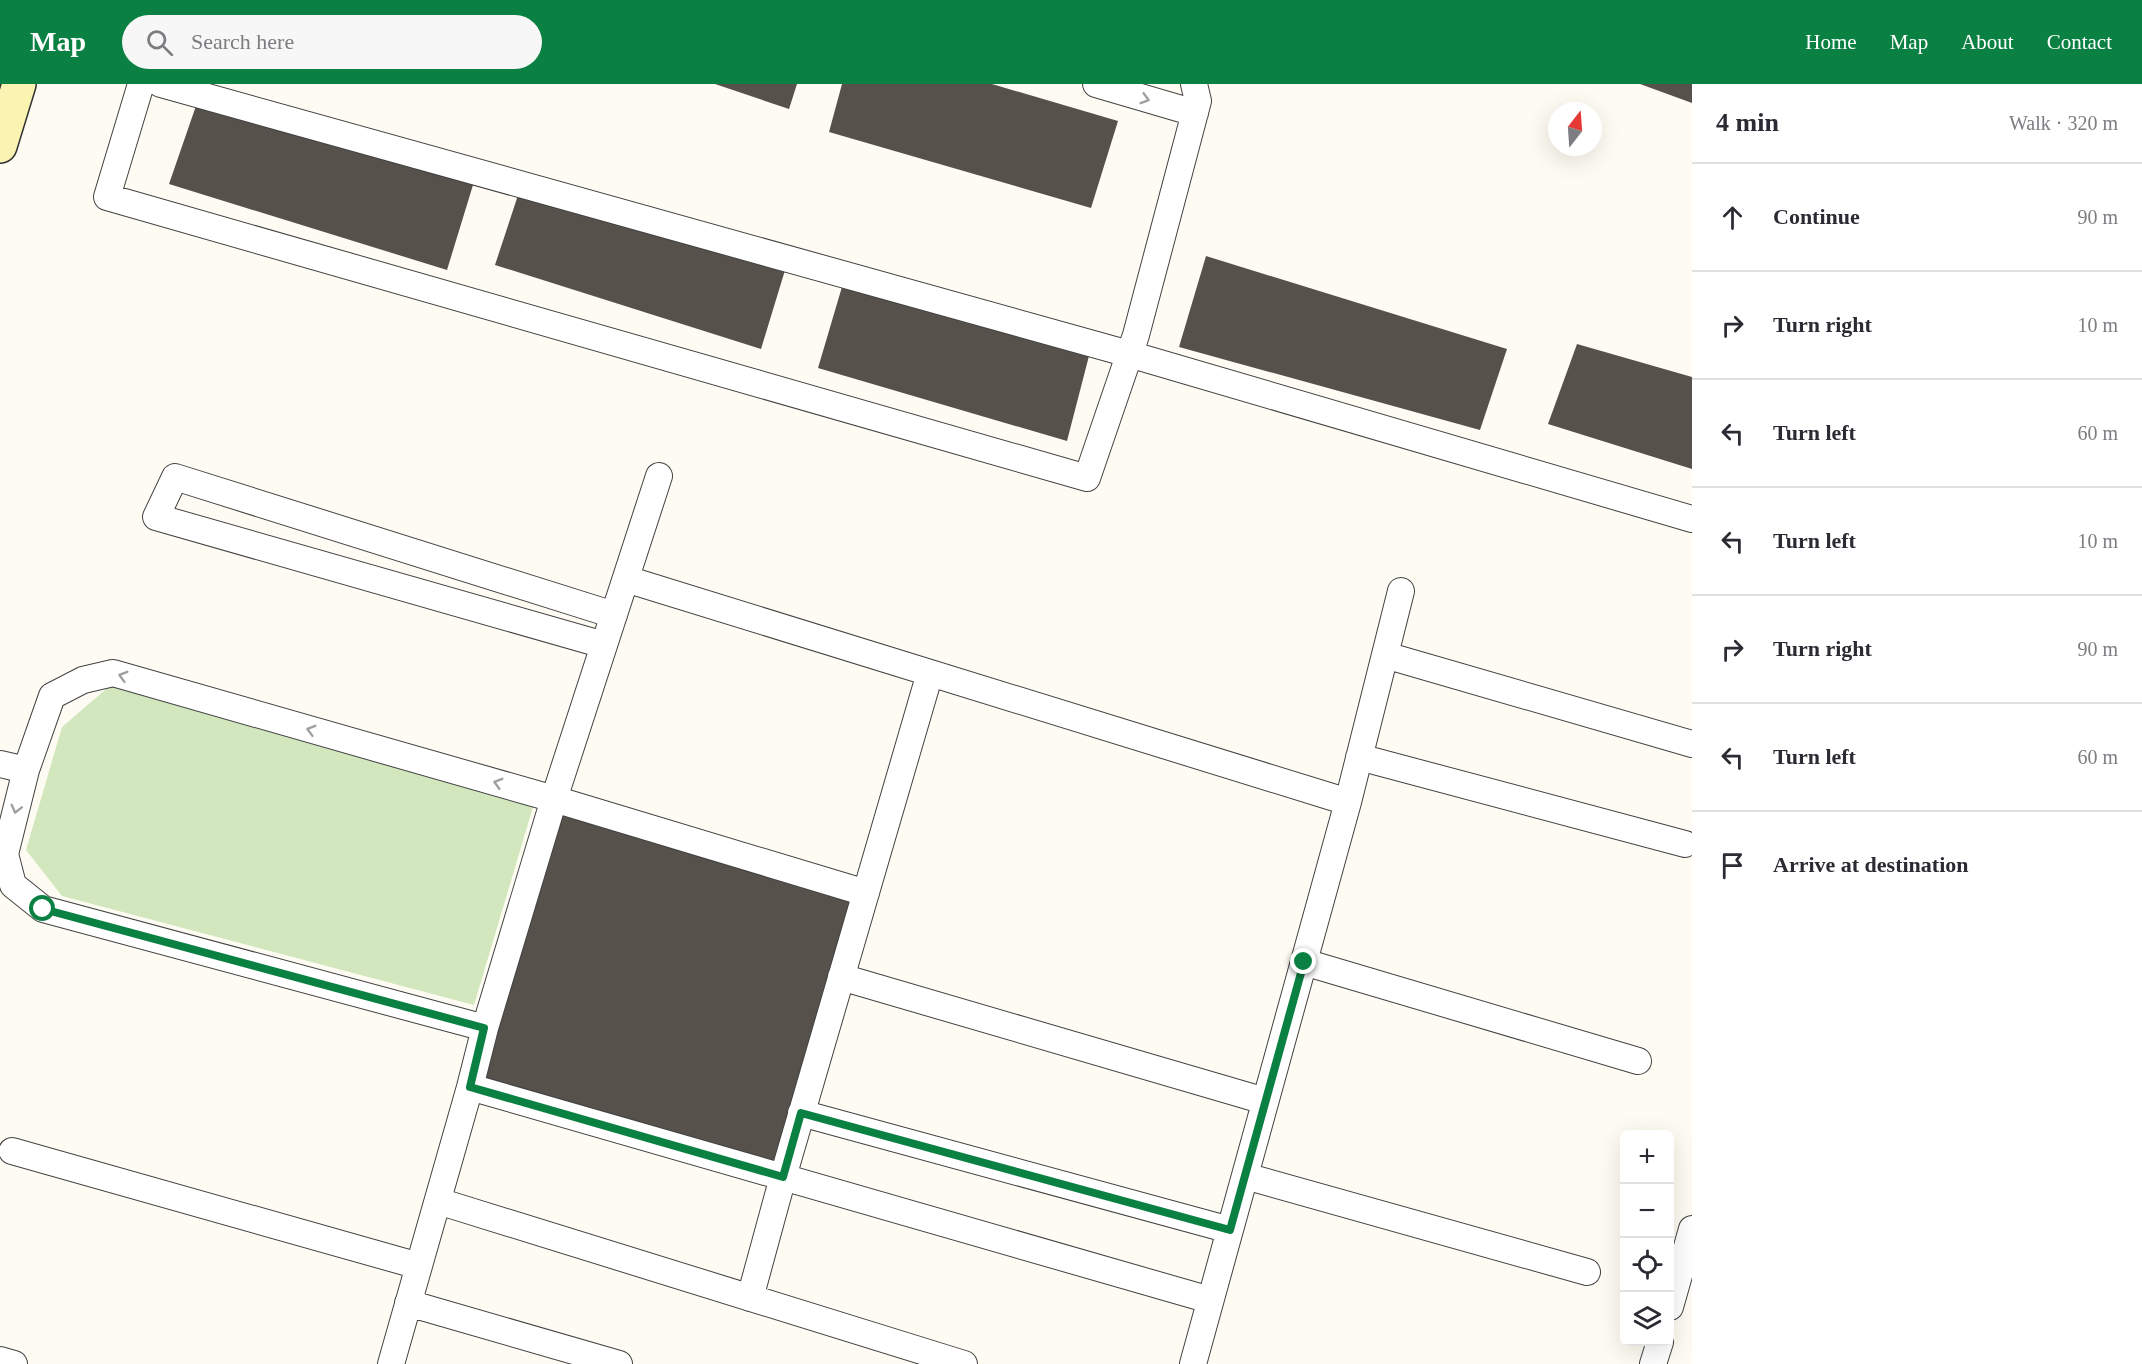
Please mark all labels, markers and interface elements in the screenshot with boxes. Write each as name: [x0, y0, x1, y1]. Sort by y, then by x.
search box: [122, 15, 542, 69]
text: Map: [30, 26, 86, 57]
icon: search: [143, 26, 176, 59]
text: Search here: [191, 29, 294, 54]
text: Home: [1805, 30, 1857, 54]
text: Map: [1890, 30, 1928, 54]
text: About: [1961, 30, 2014, 54]
text: Contact: [2047, 30, 2112, 54]
one-way arrow: [1139, 92, 1150, 104]
north arrow: [1548, 102, 1602, 156]
text: 4 min: [1716, 108, 1779, 137]
text: Walk · 320 m: [2009, 112, 2118, 134]
icon: ahead: [1716, 201, 1749, 234]
text: Continue: [1773, 204, 1860, 229]
text: 90 m: [2077, 206, 2118, 228]
icon: right: [1716, 309, 1749, 342]
text: Turn right: [1773, 312, 1872, 337]
text: 10 m: [2077, 314, 2118, 336]
icon: left: [1716, 417, 1749, 450]
text: Turn left: [1773, 420, 1856, 445]
text: 60 m: [2077, 422, 2118, 444]
icon: left: [1716, 525, 1749, 558]
text: Turn left: [1773, 528, 1856, 553]
text: 10 m: [2077, 530, 2118, 552]
icon: right: [1716, 633, 1749, 666]
text: Turn right: [1773, 636, 1872, 661]
text: 90 m: [2077, 638, 2118, 660]
one-way arrow: [118, 671, 129, 683]
one-way arrow: [306, 725, 316, 737]
icon: left: [1716, 741, 1749, 774]
text: Turn left: [1773, 744, 1856, 769]
text: 60 m: [2077, 746, 2118, 768]
one-way arrow: [493, 778, 504, 790]
one-way arrow: [10, 804, 23, 814]
icon: arrive: [1716, 849, 1749, 882]
text: Arrive at destination: [1773, 852, 1969, 877]
route start: [29, 895, 55, 921]
route end: [1290, 948, 1316, 974]
map controls: [1620, 1130, 1674, 1346]
button: +: [1620, 1130, 1674, 1184]
button: −: [1620, 1184, 1674, 1238]
button: locate: [1620, 1238, 1674, 1292]
button: layers: [1620, 1292, 1674, 1346]

